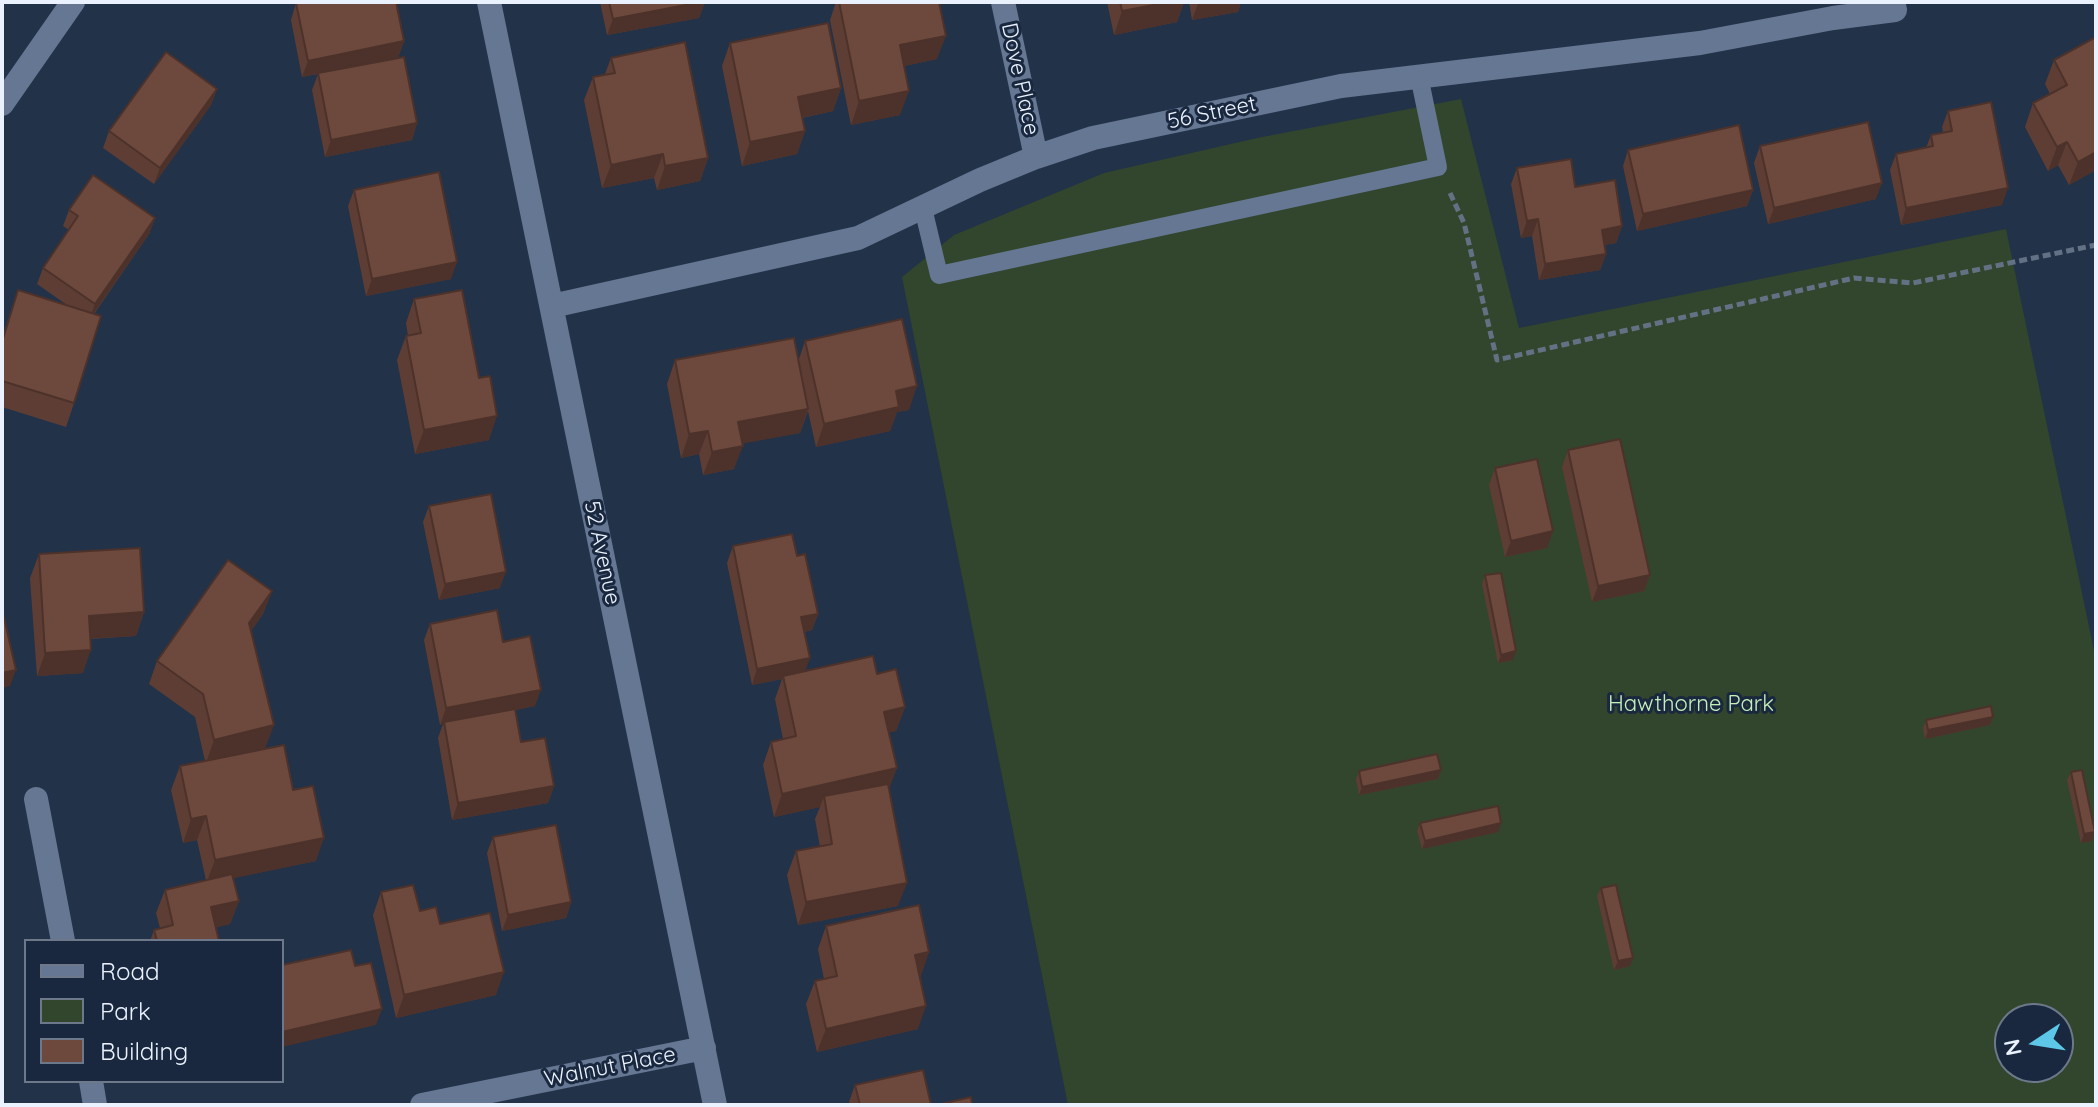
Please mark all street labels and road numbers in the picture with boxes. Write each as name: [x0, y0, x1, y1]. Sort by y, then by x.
street label: Dove Place: [995, 20, 1045, 138]
street label: 56 Street: [1165, 91, 1259, 135]
street label: 52 Avenue: [578, 499, 626, 607]
street label: Walnut Place: [542, 1041, 678, 1093]

